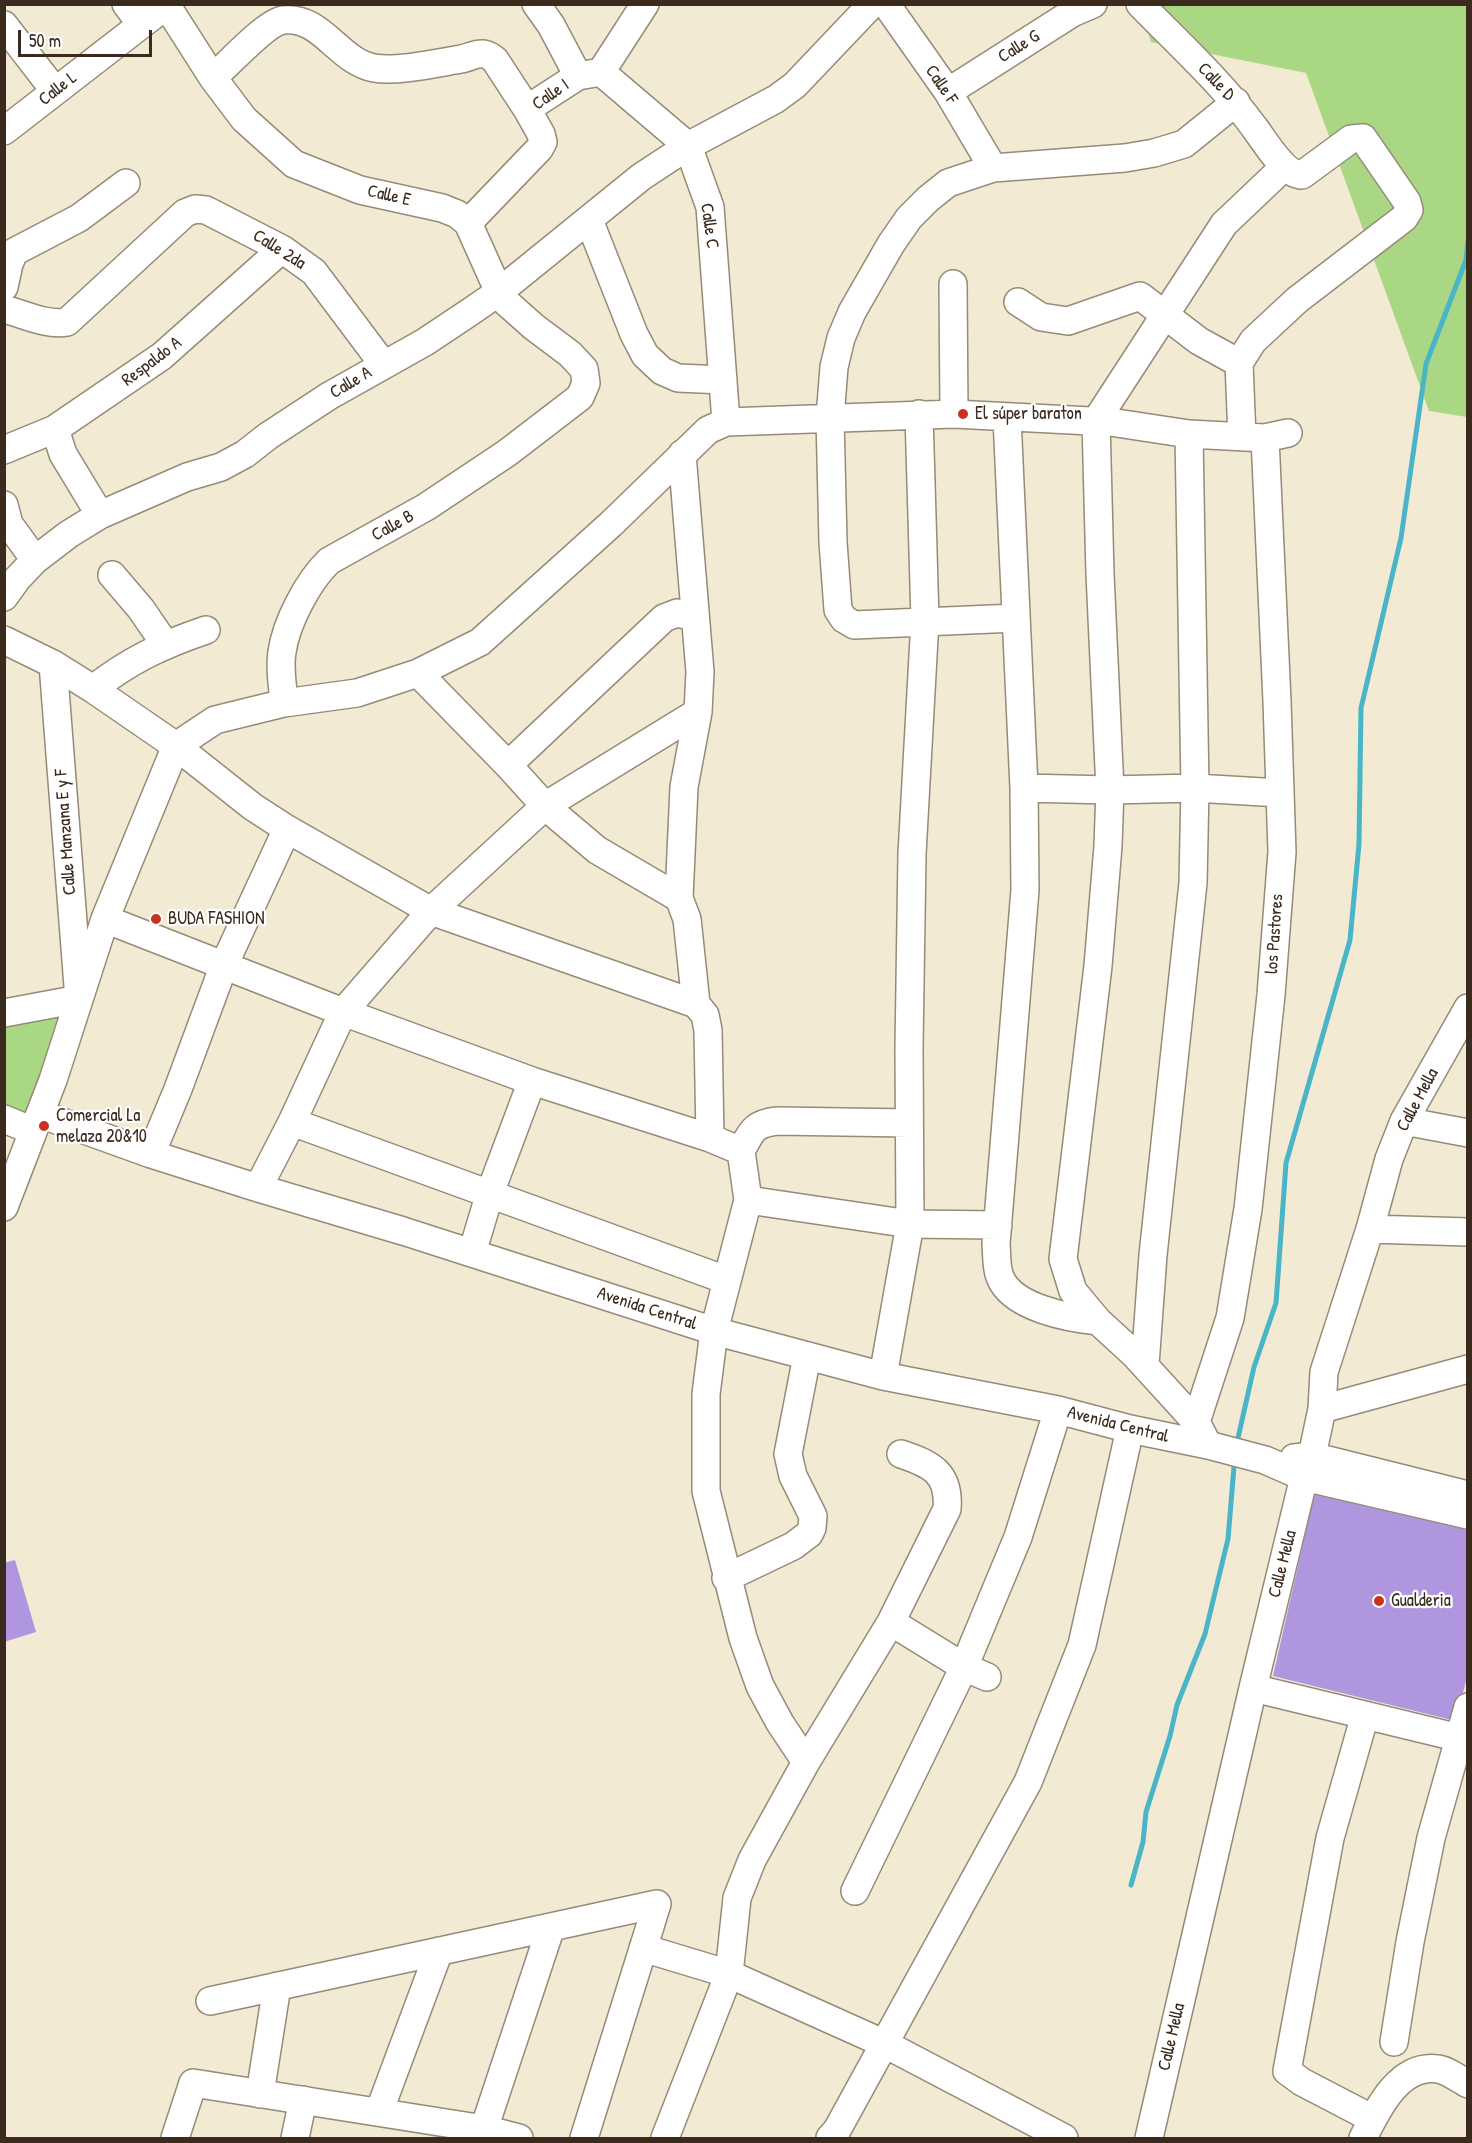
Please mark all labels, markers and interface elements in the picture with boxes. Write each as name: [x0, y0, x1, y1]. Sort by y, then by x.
scale bar: [21, 18, 154, 56]
street label: Calle G: [994, 26, 1044, 68]
text: 50 m: [29, 28, 61, 53]
street label: Calle D: [1193, 58, 1239, 106]
street label: Calle F: [920, 61, 962, 109]
street label: Calle L: [35, 67, 81, 111]
street label: Calle I: [528, 75, 574, 115]
street label: Calle E: [365, 181, 413, 211]
street label: Calle C: [695, 202, 723, 250]
street label: Calle 2da: [248, 225, 310, 275]
street label: Respaldo A: [118, 333, 186, 391]
street label: Calle A: [326, 362, 376, 404]
place label: El súper baraton: [975, 403, 1082, 425]
marker: El súper baraton: [956, 407, 970, 421]
street label: Calle B: [368, 506, 418, 546]
street label: Calle Manzana E y F: [51, 768, 81, 896]
street label: los Pastores: [1261, 893, 1289, 975]
place label: BUDA FASHION: [168, 908, 265, 930]
marker: BUDA FASHION: [149, 912, 163, 926]
street label: Calle Mella: [1392, 1065, 1444, 1135]
place label: Comercial La melaza 20&10: [56, 1105, 147, 1148]
marker: Comercial La melaza 20&10: [37, 1119, 51, 1133]
street label: Avenida Central: [594, 1283, 700, 1335]
street label: Avenida Central: [1065, 1402, 1171, 1448]
street label: Calle Mella: [1264, 1528, 1302, 1600]
place label: Gualderia: [1391, 1590, 1451, 1612]
marker: Gualderia: [1372, 1594, 1386, 1608]
street label: Calle Mella: [1154, 2001, 1190, 2073]

